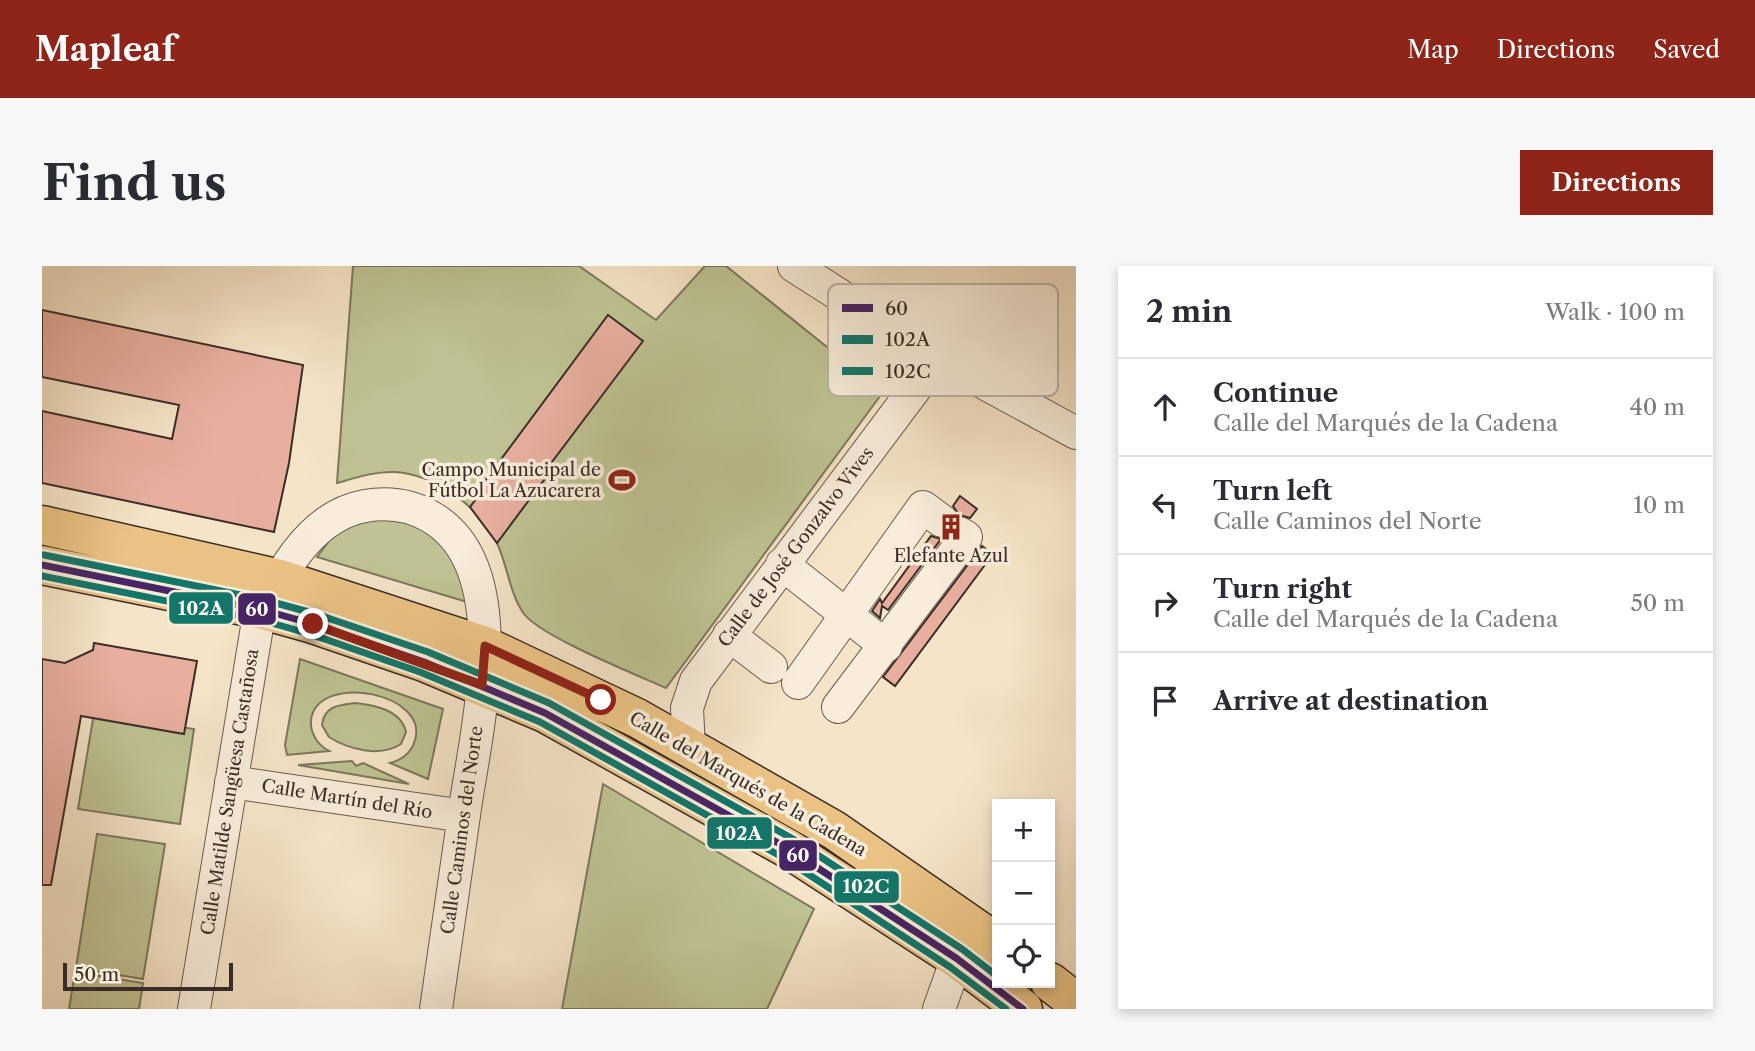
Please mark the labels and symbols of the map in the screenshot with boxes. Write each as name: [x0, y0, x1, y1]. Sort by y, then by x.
legend: [828, 284, 1058, 396]
text: 60: [885, 297, 908, 320]
text: 102A: [885, 328, 931, 351]
text: 102C: [885, 360, 931, 383]
street label: Calle de José Gonzalvo Vives: [713, 442, 879, 652]
place label: Campo Municipal de Fútbol La Azucarera: [422, 459, 601, 502]
sports icon: Campo Municipal de Fútbol La Azucarera: [607, 465, 637, 495]
building icon: Elefante Azul: [936, 512, 966, 542]
place label: Elefante Azul: [894, 545, 1008, 567]
line badge: 102A: [168, 591, 234, 625]
line badge: 60: [237, 592, 277, 626]
text: 102A: [178, 597, 226, 620]
text: 60: [245, 598, 269, 621]
route end: [297, 608, 328, 639]
street label: Calle Matilde Sangüesa Castañosa: [196, 647, 264, 937]
route start: [585, 684, 616, 715]
street label: Calle del Marqués de la Cadena: [626, 707, 871, 861]
street label: Calle Caminos del Norte: [436, 724, 488, 936]
street label: Calle Martín del Río: [260, 775, 434, 823]
line badge: 102A: [706, 816, 773, 850]
text: 102A: [716, 822, 764, 845]
line badge: 60: [778, 839, 818, 872]
text: 60: [786, 844, 810, 867]
line badge: 102C: [833, 870, 900, 904]
text: 102C: [843, 875, 890, 898]
scale bar: [63, 960, 233, 992]

